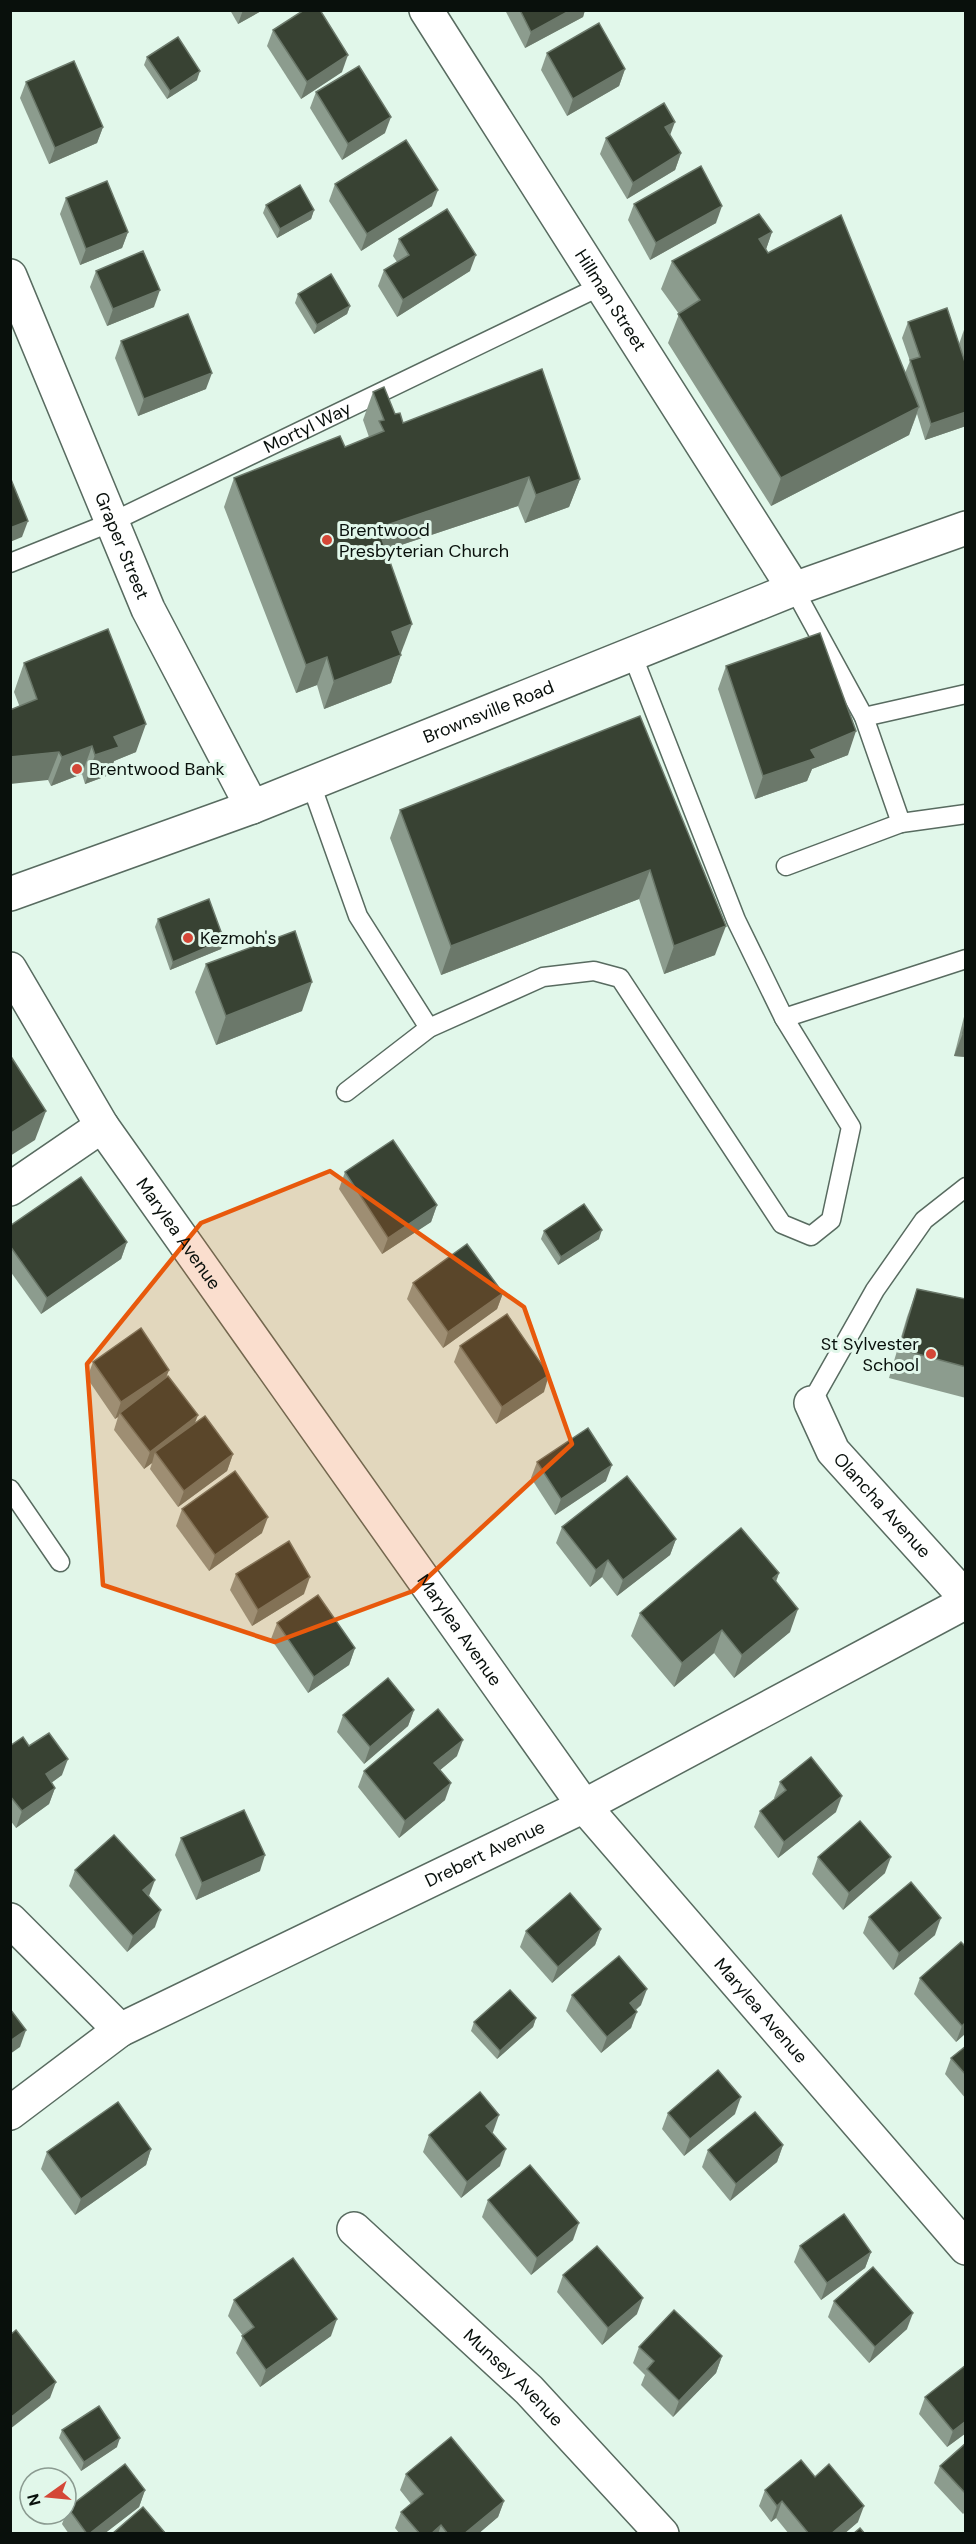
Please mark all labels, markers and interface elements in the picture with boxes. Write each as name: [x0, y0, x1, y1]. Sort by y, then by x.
street label: Hillman Street: [569, 245, 652, 356]
street label: Mortyl Way: [260, 396, 355, 459]
street label: Graper Street: [89, 488, 155, 603]
place label: Brentwood Presbyterian Church: [339, 518, 509, 563]
marker: Brentwood Presbyterian Church: [320, 533, 334, 547]
street label: Brownsville Road: [419, 675, 557, 749]
place label: Brentwood Bank: [89, 757, 225, 781]
marker: Brentwood Bank: [70, 762, 84, 776]
place label: Kezmoh's: [200, 926, 276, 950]
marker: Kezmoh's: [181, 931, 195, 945]
street label: Marylea Avenue: [130, 1173, 226, 1294]
place label: St Sylvester School: [821, 1332, 919, 1377]
marker: St Sylvester School: [924, 1347, 938, 1361]
street label: Olancha Avenue: [828, 1447, 936, 1563]
street label: Marylea Avenue: [412, 1570, 507, 1691]
street label: Drebert Avenue: [421, 1815, 549, 1893]
street label: Marylea Avenue: [709, 1953, 813, 2068]
street label: Munsey Avenue: [458, 2323, 569, 2432]
north arrow: [18, 2466, 78, 2526]
text: N: [22, 2491, 46, 2508]

